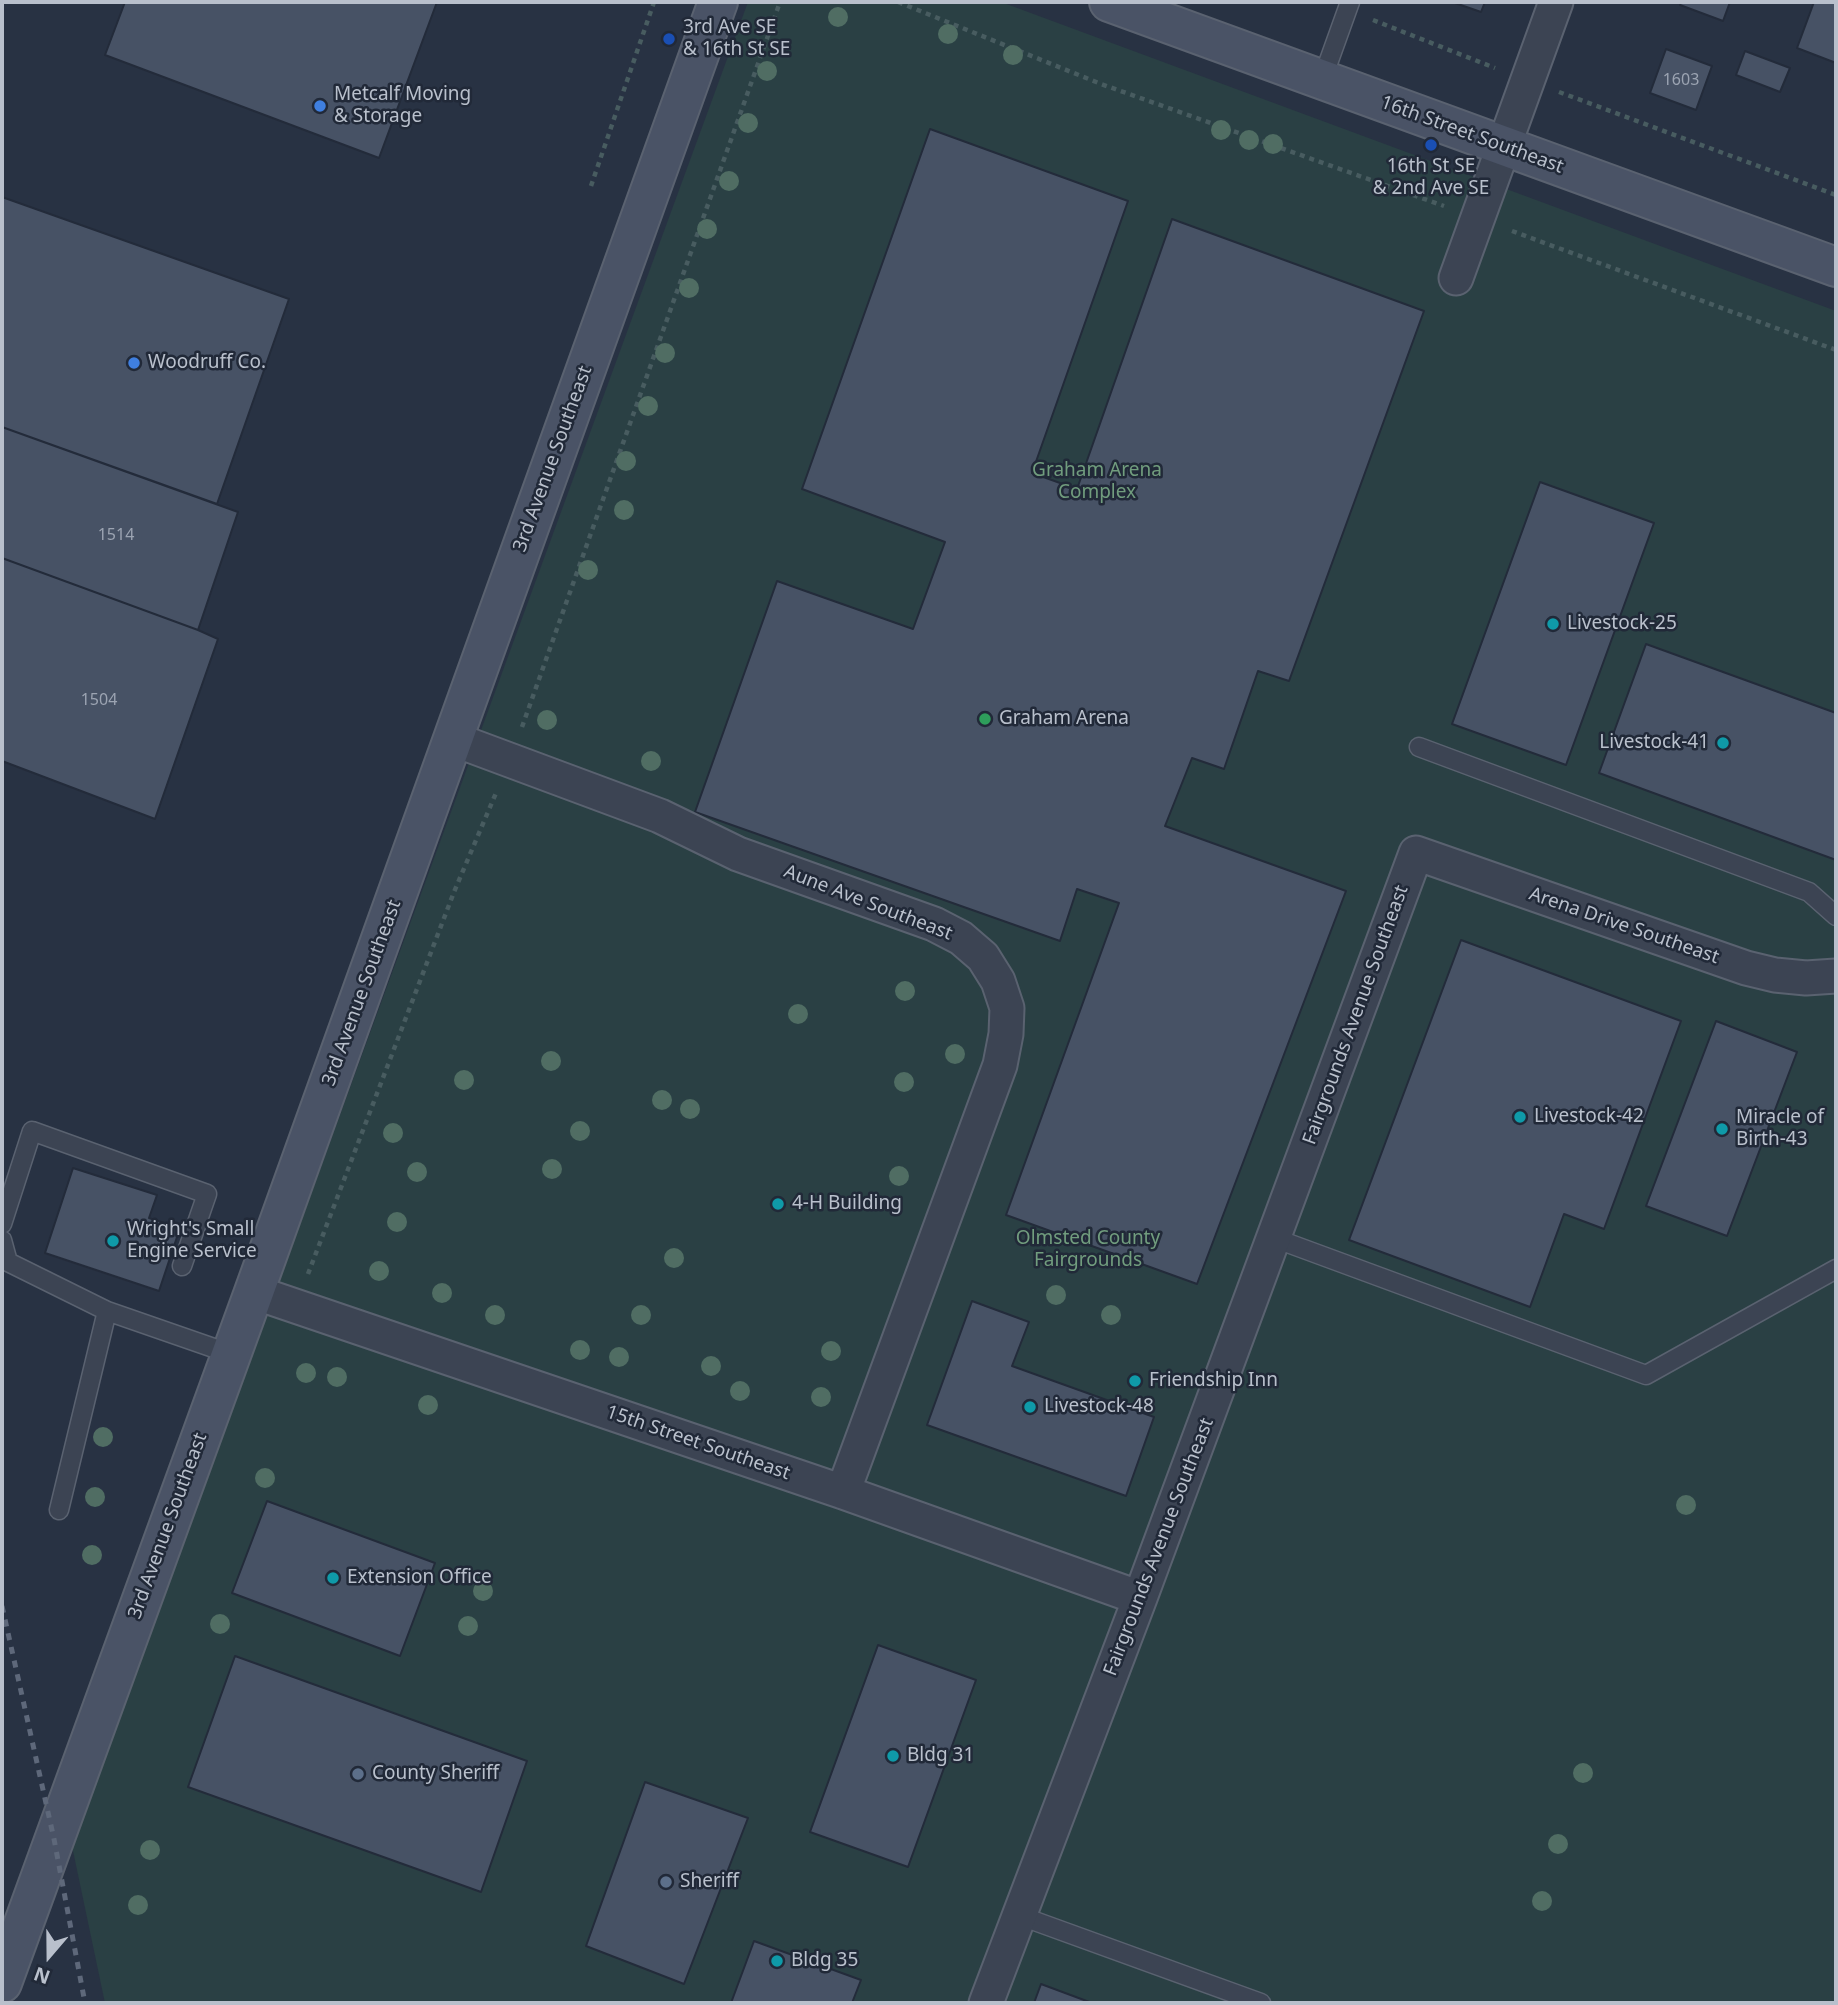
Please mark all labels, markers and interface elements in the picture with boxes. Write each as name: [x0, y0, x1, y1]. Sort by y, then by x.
place label: 3rd Ave SE & 16th St SE: [683, 17, 790, 61]
marker: 3rd Ave SE & 16th St SE: [661, 31, 677, 47]
house number: 1603: [1663, 70, 1699, 90]
place label: Metcalf Moving & Storage: [334, 84, 471, 128]
street label: 16th Street Southeast: [1377, 91, 1567, 179]
marker: Metcalf Moving & Storage: [312, 98, 328, 114]
marker: 16th St SE & 2nd Ave SE: [1423, 137, 1439, 153]
place label: 16th St SE & 2nd Ave SE: [1373, 156, 1489, 200]
place label: Woodruff Co.: [148, 352, 266, 374]
marker: Woodruff Co.: [126, 355, 142, 371]
street label: 3rd Avenue Southeast: [509, 363, 597, 555]
park label: Graham Arena Complex: [1032, 460, 1162, 504]
house number: 1514: [98, 525, 134, 545]
place label: Livestock-25: [1567, 613, 1677, 635]
marker: Livestock-25: [1545, 616, 1561, 632]
house number: 1504: [81, 690, 117, 710]
place label: Graham Arena: [999, 708, 1129, 730]
marker: Graham Arena: [977, 711, 993, 727]
place label: Livestock-41: [1599, 732, 1709, 754]
marker: Livestock-41: [1715, 735, 1731, 751]
street label: Aune Ave Southeast: [781, 860, 955, 946]
street label: Fairgrounds Avenue Southeast: [1298, 882, 1414, 1148]
street label: Arena Drive Southeast: [1526, 883, 1722, 969]
street label: 3rd Avenue Southeast: [318, 897, 406, 1089]
place label: Livestock-42: [1534, 1106, 1644, 1128]
place label: Miracle of Birth-43: [1736, 1107, 1824, 1151]
marker: Livestock-42: [1512, 1109, 1528, 1125]
marker: Miracle of Birth-43: [1714, 1121, 1730, 1137]
place label: 4-H Building: [792, 1193, 902, 1215]
marker: 4-H Building: [770, 1196, 786, 1212]
place label: Wright's Small Engine Service: [127, 1219, 257, 1263]
park label: Olmsted County Fairgrounds: [1016, 1228, 1160, 1272]
marker: Wright's Small Engine Service: [105, 1233, 121, 1249]
place label: Friendship Inn: [1149, 1370, 1278, 1392]
marker: Friendship Inn: [1127, 1373, 1143, 1389]
place label: Livestock-48: [1044, 1396, 1154, 1418]
marker: Livestock-48: [1022, 1399, 1038, 1415]
street label: 15th Street Southeast: [603, 1401, 793, 1485]
street label: Fairgrounds Avenue Southeast: [1099, 1415, 1219, 1679]
street label: 3rd Avenue Southeast: [124, 1430, 212, 1622]
place label: Extension Office: [347, 1567, 492, 1589]
marker: Extension Office: [325, 1570, 341, 1586]
place label: Bldg 31: [907, 1745, 974, 1767]
marker: Bldg 31: [885, 1748, 901, 1764]
place label: County Sheriff: [372, 1763, 499, 1785]
marker: County Sheriff: [350, 1766, 366, 1782]
place label: Sheriff: [680, 1871, 739, 1893]
marker: Sheriff: [658, 1874, 674, 1890]
north arrow: [14, 1921, 84, 1991]
place label: Bldg 35: [791, 1950, 858, 1972]
marker: Bldg 35: [769, 1953, 785, 1969]
text: N: [30, 1961, 54, 1991]

